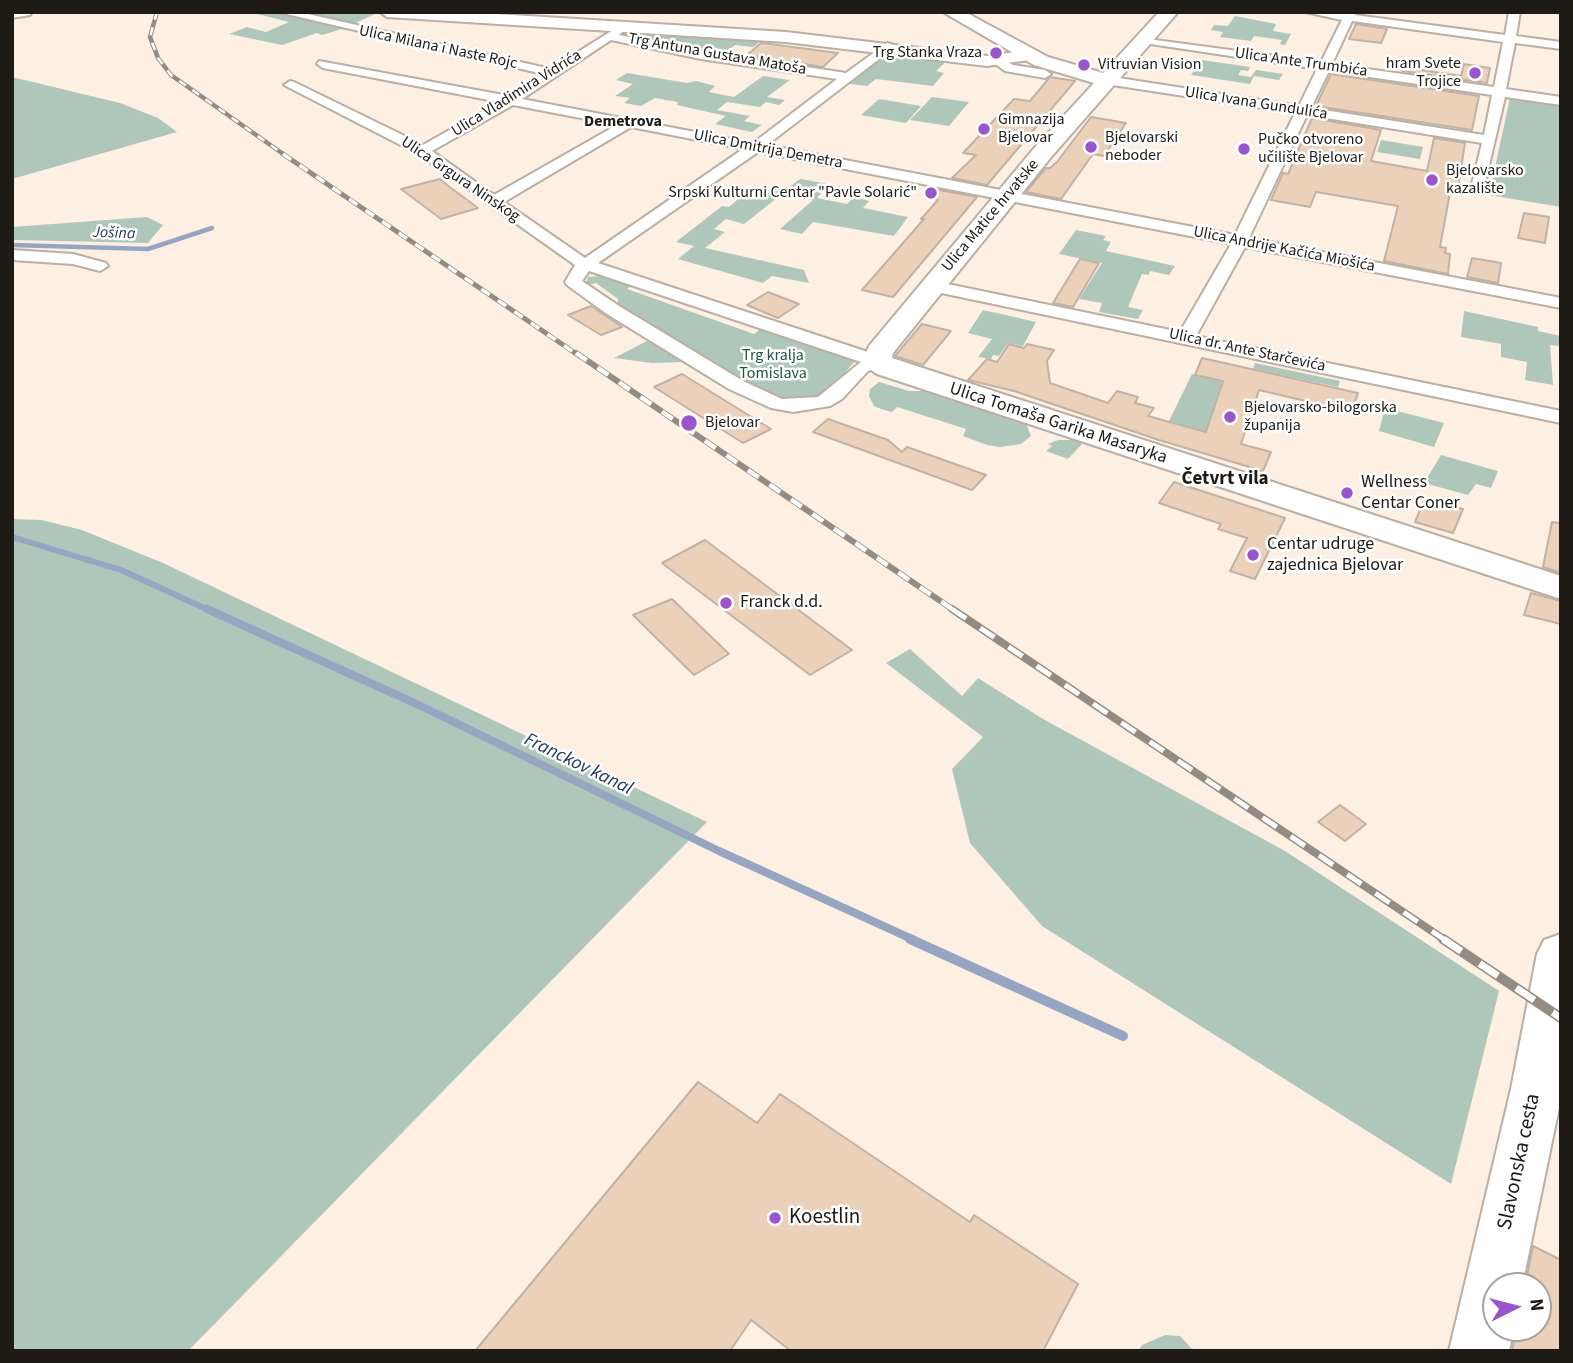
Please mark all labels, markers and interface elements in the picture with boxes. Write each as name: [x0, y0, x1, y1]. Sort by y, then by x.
street label: Ulica Milana i Naste Rojc: [357, 22, 519, 74]
street label: Trg Antuna Gustava Matoša: [626, 30, 808, 80]
place label: Trg Stanka Vraza: [873, 43, 982, 63]
street label: Ulica Ante Trumbića: [1233, 44, 1369, 82]
marker: Trg Stanka Vraza: [988, 45, 1004, 61]
street label: Ulica Vladimira Vidrića: [449, 46, 585, 142]
place label: hram Svete Trojice: [1386, 54, 1461, 92]
place label: Vitruvian Vision: [1098, 55, 1202, 75]
marker: Vitruvian Vision: [1076, 57, 1092, 73]
marker: hram Svete Trojice: [1467, 65, 1483, 81]
street label: Ulica Ivana Gundulića: [1183, 83, 1329, 125]
place label: Gimnazija Bjelovar: [998, 110, 1065, 148]
district label: Demetrova: [584, 112, 662, 132]
marker: Gimnazija Bjelovar: [976, 121, 992, 137]
street label: Ulica Dmitrija Demetra: [692, 126, 844, 174]
place label: Bjelovarski neboder: [1105, 128, 1178, 166]
place label: Pučko otvoreno učilište Bjelovar: [1258, 130, 1363, 168]
street label: Ulica Grgura Ninskog: [397, 133, 523, 227]
marker: Bjelovarski neboder: [1083, 139, 1099, 155]
marker: Pučko otvoreno učilište Bjelovar: [1236, 141, 1252, 157]
street label: Ulica Matice hrvatske: [938, 156, 1044, 276]
place label: Bjelovarsko kazalište: [1446, 161, 1524, 199]
marker: Bjelovarsko kazalište: [1424, 172, 1440, 188]
place label: Srpski Kulturni Centar "Pavle Solarić": [668, 183, 917, 203]
marker: Srpski Kulturni Centar "Pavle Solarić": [923, 185, 939, 201]
street label: Ulica Andrije Kačića Miošića: [1192, 223, 1376, 277]
water label: Jošina: [92, 224, 136, 244]
street label: Ulica dr. Ante Starčevića: [1167, 325, 1327, 377]
park label: Trg kralja Tomislava: [739, 346, 807, 384]
street label: Ulica Tomaša Garika Masaryka: [946, 379, 1170, 469]
place label: Bjelovarsko-bilogorska županija: [1244, 398, 1397, 436]
marker: Bjelovarsko-bilogorska županija: [1222, 409, 1238, 425]
marker: Bjelovar: [679, 413, 699, 433]
place label: Bjelovar: [705, 413, 760, 433]
district label: Četvrt vila: [1181, 469, 1269, 491]
place label: Wellness Centar Coner: [1361, 472, 1460, 514]
marker: Wellness Centar Coner: [1339, 485, 1355, 501]
place label: Centar udruge zajednica Bjelovar: [1267, 534, 1403, 576]
marker: Centar udruge zajednica Bjelovar: [1245, 547, 1261, 563]
place label: Franck d.d.: [740, 592, 823, 614]
marker: Franck d.d.: [718, 595, 734, 611]
water label: Franckov kanal: [520, 729, 636, 801]
street label: Slavonska cesta: [1493, 1092, 1547, 1232]
place label: Koestlin: [789, 1205, 860, 1231]
marker: Koestlin: [767, 1210, 783, 1226]
north arrow: [1482, 1272, 1552, 1342]
text: N: [1522, 1297, 1550, 1313]

